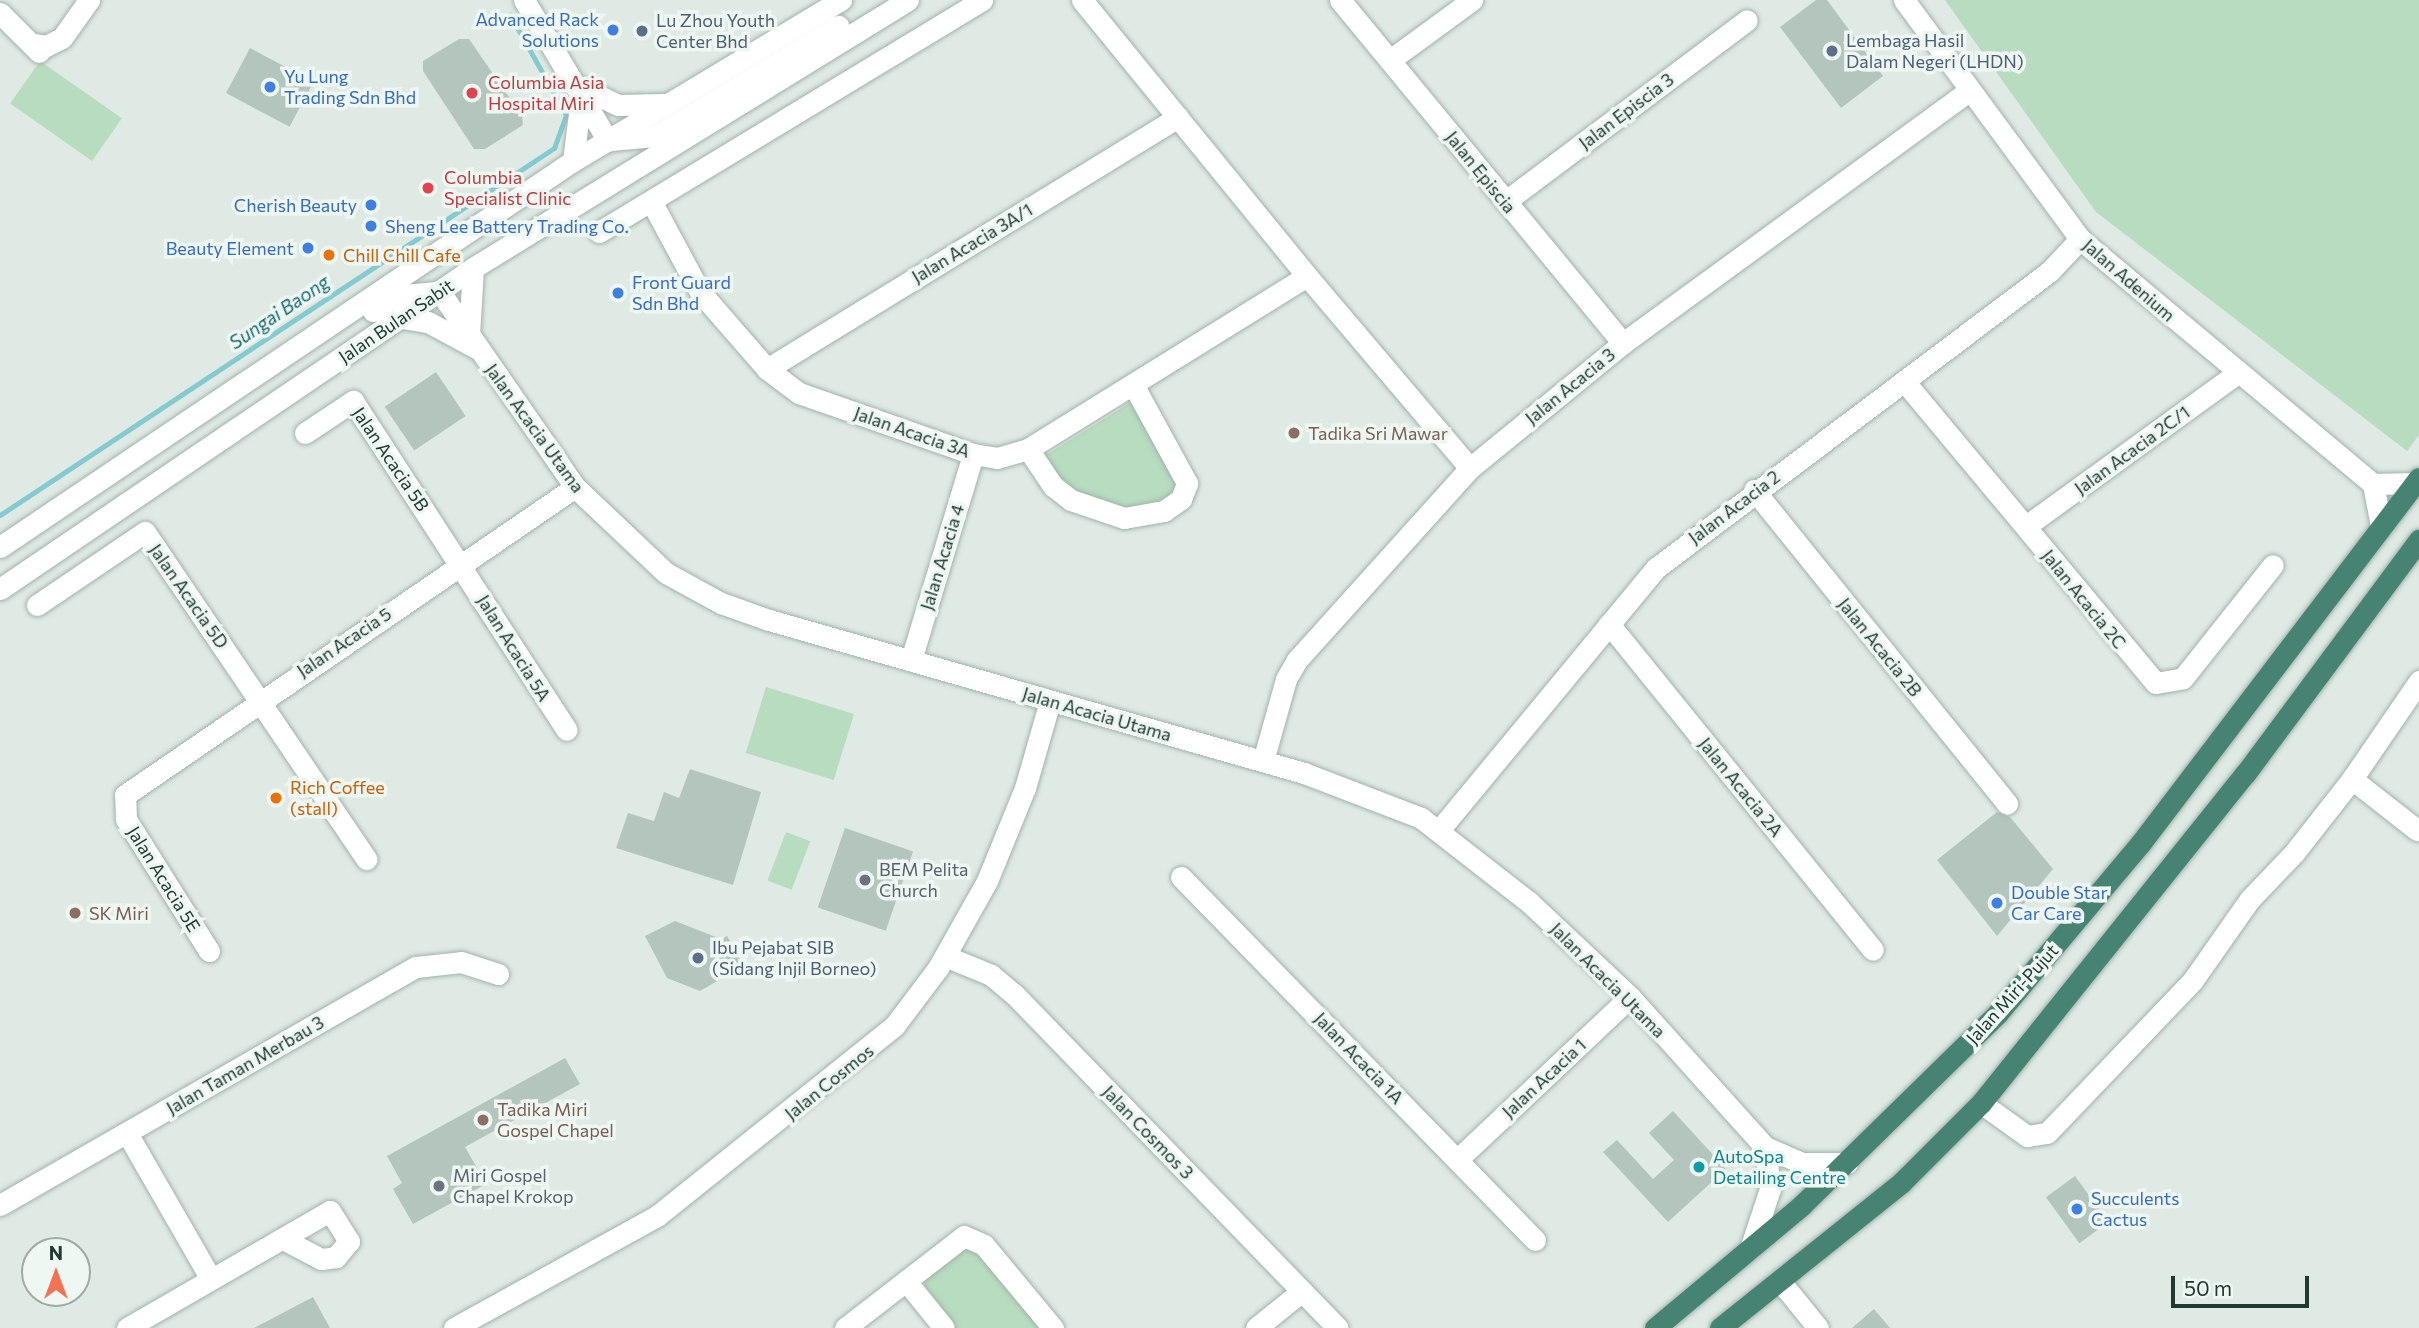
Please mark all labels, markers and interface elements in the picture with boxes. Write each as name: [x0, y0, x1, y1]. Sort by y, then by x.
place label: Advanced Rack Solutions: [475, 9, 599, 52]
place label: Lu Zhou Youth Center Bhd: [656, 10, 775, 52]
marker: Advanced Rack Solutions: [605, 22, 621, 38]
marker: Lu Zhou Youth Center Bhd: [634, 23, 650, 39]
place label: Lembaga Hasil Dalam Negeri (LHDN): [1846, 30, 2024, 72]
marker: Lembaga Hasil Dalam Negeri (LHDN): [1824, 43, 1840, 59]
place label: Yu Lung Trading Sdn Bhd: [284, 66, 416, 108]
street label: Jalan Episcia 3: [1574, 68, 1678, 154]
place label: Columbia Asia Hospital Miri: [488, 72, 604, 114]
marker: Yu Lung Trading Sdn Bhd: [262, 79, 278, 95]
marker: Columbia Asia Hospital Miri: [462, 83, 482, 103]
street label: Jalan Episcia: [1441, 127, 1521, 217]
place label: Columbia Specialist Clinic: [444, 167, 571, 210]
marker: Columbia Specialist Clinic: [418, 178, 438, 198]
place label: Cherish Beauty: [234, 194, 357, 216]
marker: Cherish Beauty: [363, 197, 379, 213]
street label: Jalan Acacia 3A/1: [908, 198, 1036, 288]
place label: Sheng Lee Battery Trading Co.: [385, 215, 629, 237]
marker: Sheng Lee Battery Trading Co.: [363, 218, 379, 234]
street label: Jalan Adenium: [2079, 234, 2179, 326]
place label: Beauty Element: [166, 237, 294, 259]
marker: Beauty Element: [300, 240, 316, 256]
place label: Chill Chill Cafe: [343, 244, 461, 266]
marker: Chill Chill Cafe: [321, 247, 337, 263]
water label: Sungai Baong: [225, 270, 333, 354]
place label: Front Guard Sdn Bhd: [632, 272, 731, 314]
street label: Jalan Bulan Sabit: [334, 274, 458, 368]
marker: Front Guard Sdn Bhd: [610, 285, 626, 301]
street label: Jalan Acacia 3: [1521, 343, 1619, 429]
street label: Jalan Acacia Utama: [481, 359, 589, 497]
street label: Jalan Acacia 2C/1: [2070, 401, 2194, 499]
street label: Jalan Acacia 3A: [851, 402, 973, 462]
street label: Jalan Acacia 5B: [348, 403, 434, 515]
place label: Tadika Sri Mawar: [1308, 422, 1448, 444]
marker: Tadika Sri Mawar: [1286, 425, 1302, 441]
street label: Jalan Acacia 2: [1684, 466, 1784, 548]
street label: Jalan Acacia 4: [916, 501, 968, 613]
street label: Jalan Acacia 5D: [145, 540, 233, 652]
street label: Jalan Acacia 2C: [2037, 545, 2131, 653]
street label: Jalan Acacia 5A: [473, 591, 555, 705]
street label: Jalan Acacia 2B: [1834, 593, 1926, 701]
street label: Jalan Acacia 5: [293, 602, 395, 682]
street label: Jalan Acacia Utama: [1020, 682, 1174, 746]
street label: Jalan Acacia 2A: [1694, 733, 1788, 841]
place label: Rich Coffee (stall): [290, 777, 385, 820]
marker: Rich Coffee (stall): [268, 790, 284, 806]
street label: Jalan Acacia 5E: [123, 822, 205, 936]
place label: BEM Pelita Church: [879, 859, 968, 902]
marker: BEM Pelita Church: [857, 872, 873, 888]
place label: Double Star Car Care: [2011, 882, 2108, 924]
marker: Double Star Car Care: [1989, 895, 2005, 911]
place label: SK Miri: [89, 902, 149, 924]
marker: SK Miri: [67, 905, 83, 921]
street label: Jalan Acacia Utama: [1546, 918, 1670, 1042]
place label: Ibu Pejabat SIB (Sidang Injil Borneo): [712, 937, 876, 979]
street label: Jalan Miri-Pujut: [1961, 940, 2063, 1048]
marker: Ibu Pejabat SIB (Sidang Injil Borneo): [690, 950, 706, 966]
street label: Jalan Acacia 1A: [1310, 1008, 1408, 1108]
street label: Jalan Taman Merbau 3: [162, 1011, 328, 1119]
street label: Jalan Acacia 1: [1498, 1034, 1590, 1122]
street label: Jalan Cosmos: [780, 1040, 878, 1124]
street label: Jalan Cosmos 3: [1098, 1081, 1198, 1183]
place label: Tadika Miri Gospel Chapel: [497, 1099, 614, 1142]
marker: Tadika Miri Gospel Chapel: [475, 1112, 491, 1128]
place label: AutoSpa Detailing Centre: [1713, 1146, 1846, 1188]
marker: AutoSpa Detailing Centre: [1691, 1159, 1707, 1175]
place label: Miri Gospel Chapel Krokop: [453, 1165, 574, 1208]
marker: Miri Gospel Chapel Krokop: [431, 1178, 447, 1194]
place label: Succulents Cactus: [2091, 1188, 2179, 1230]
marker: Succulents Cactus: [2069, 1201, 2085, 1217]
north arrow: [21, 1237, 91, 1307]
text: N: [49, 1241, 63, 1264]
scale bar: [2174, 1262, 2312, 1306]
text: 50 m: [2184, 1275, 2232, 1300]

